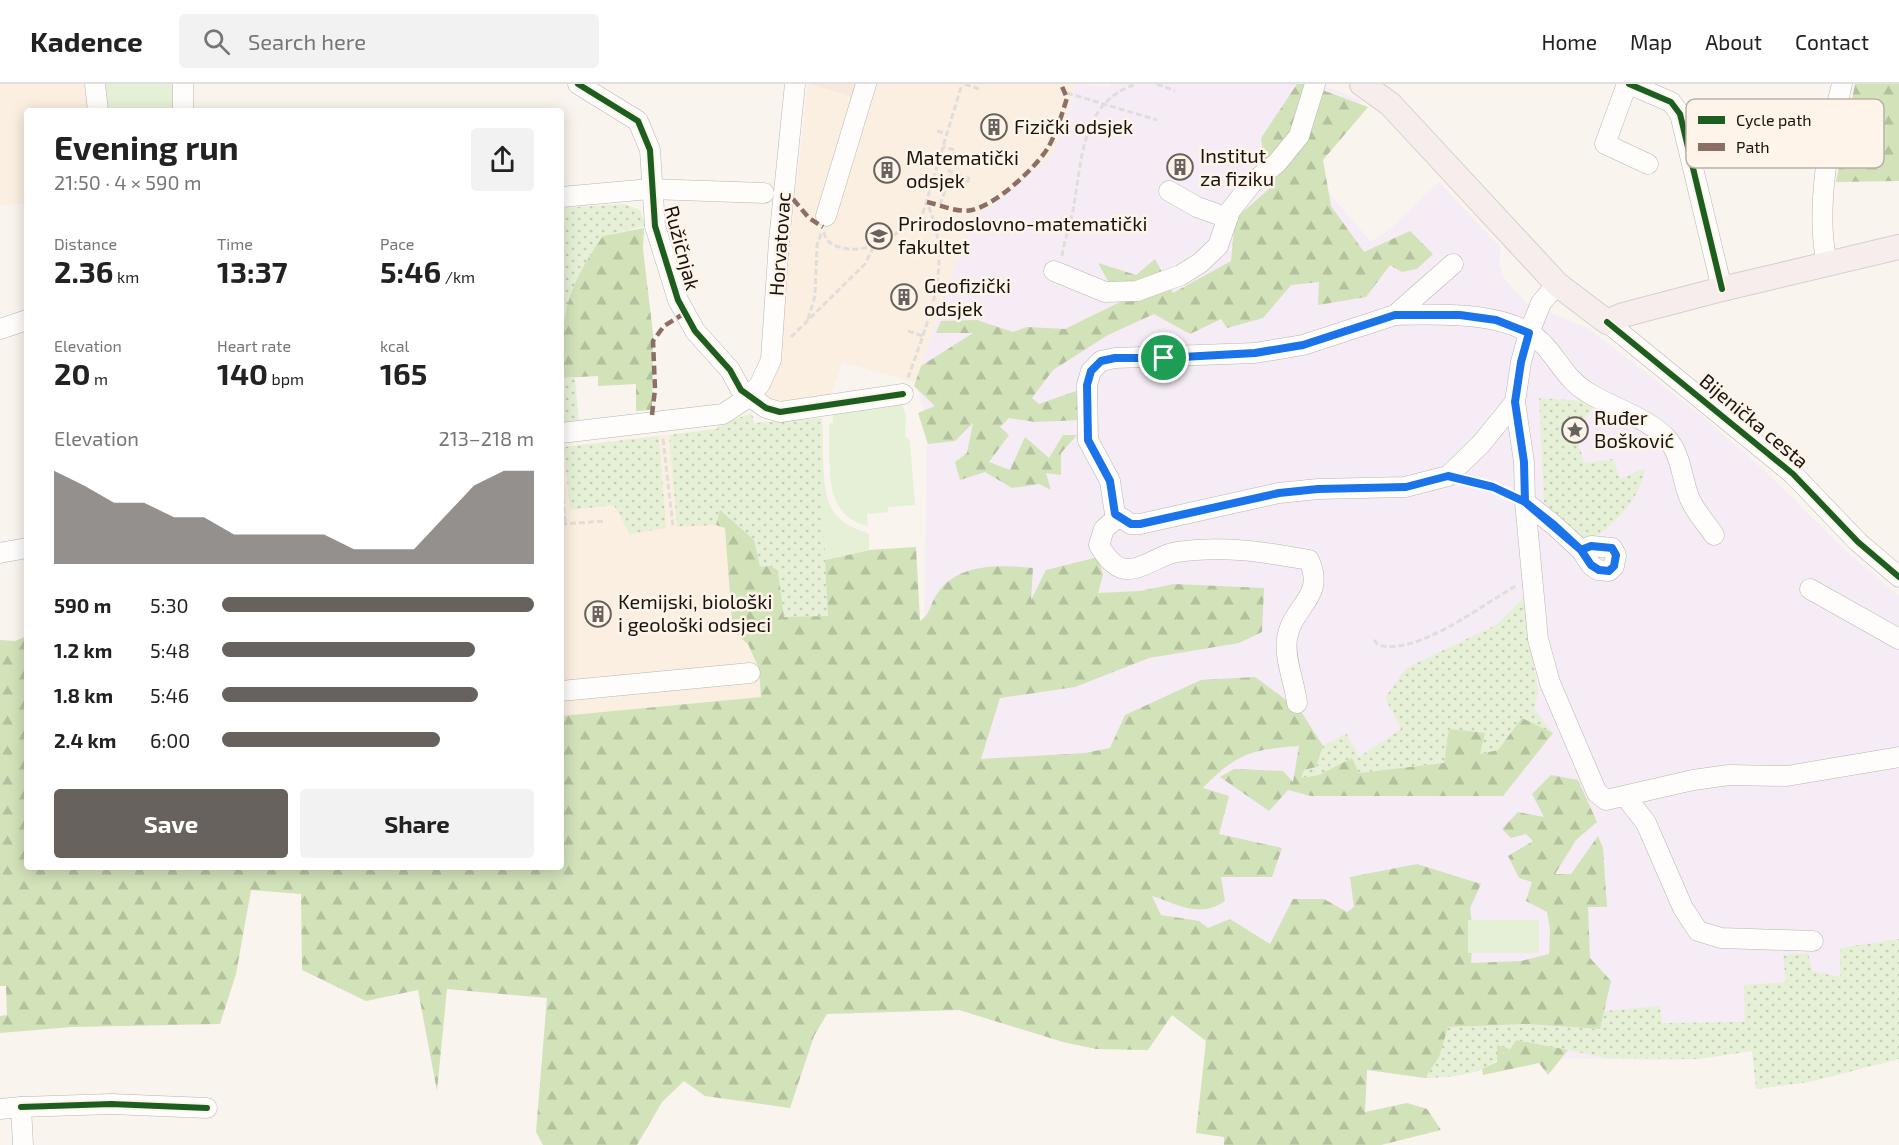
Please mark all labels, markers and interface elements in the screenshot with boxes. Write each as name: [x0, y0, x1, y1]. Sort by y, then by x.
search box: [179, 14, 599, 68]
text: Kadence: [30, 24, 143, 58]
icon: search: [200, 25, 233, 58]
text: Search here: [248, 28, 366, 54]
text: Home: [1541, 29, 1597, 54]
text: Map: [1630, 29, 1672, 54]
text: About: [1705, 29, 1762, 54]
text: Contact: [1795, 29, 1869, 54]
legend: [1686, 99, 1884, 168]
text: Cycle path: [1736, 110, 1812, 129]
building icon: Fizički odsjek: [979, 112, 1009, 142]
place label: Fizički odsjek: [1014, 114, 1133, 138]
text: Evening run: [54, 127, 239, 167]
button: share: [471, 128, 534, 191]
text: Path: [1736, 137, 1770, 156]
place label: Institut za fiziku: [1200, 143, 1274, 190]
place label: Matematički odsjek: [906, 145, 1019, 192]
building icon: Institut za fiziku: [1165, 152, 1195, 182]
building icon: Matematički odsjek: [872, 155, 902, 185]
text: 21:50 · 4 × 590 m: [54, 170, 201, 194]
street label: Horvatovac: [763, 191, 795, 297]
street label: Ružičnjak: [660, 203, 706, 293]
place label: Prirodoslovno-matematički fakultet: [898, 211, 1147, 258]
school or university icon: Prirodoslovno-matematički fakultet: [864, 221, 894, 251]
text: Distance: [54, 234, 117, 253]
text: Time: [217, 234, 253, 253]
text: Pace: [380, 234, 414, 253]
text: 2.36: [54, 253, 113, 289]
text: 13:37: [217, 253, 288, 289]
text: 5:46: [380, 253, 441, 289]
text: km: [113, 267, 139, 286]
text: /km: [441, 267, 475, 286]
place label: Geofizički odsjek: [924, 273, 1011, 320]
building icon: Geofizički odsjek: [889, 282, 919, 312]
pin: [1138, 332, 1189, 383]
text: Elevation: [54, 336, 122, 355]
text: Heart rate: [217, 336, 291, 355]
text: kcal: [380, 336, 409, 355]
icon: arrive: [1147, 341, 1180, 374]
text: 20: [54, 355, 90, 391]
text: 140: [217, 355, 268, 391]
text: 165: [380, 355, 427, 391]
street label: Bijenička cesta: [1696, 368, 1814, 473]
text: m: [90, 369, 108, 388]
text: bpm: [268, 369, 304, 388]
place label: Ruđer Bošković: [1594, 405, 1675, 452]
place icon: Ruđer Bošković: [1560, 415, 1590, 445]
text: Elevation: [54, 426, 139, 450]
text: 213–218 m: [439, 426, 534, 450]
place label: Kemijski, biološki i geološki odsjeci: [618, 589, 772, 636]
text: 590 m: [54, 593, 111, 617]
text: 5:30: [150, 593, 189, 617]
building icon: Kemijski, biološki i geološki odsjeci: [583, 599, 613, 629]
text: 1.2 km: [54, 638, 112, 662]
text: 5:48: [150, 638, 190, 662]
text: 1.8 km: [54, 683, 113, 707]
text: 5:46: [150, 683, 189, 707]
text: 2.4 km: [54, 728, 116, 752]
text: 6:00: [150, 728, 190, 752]
button: Save: [54, 789, 288, 858]
button: Share: [300, 789, 534, 858]

